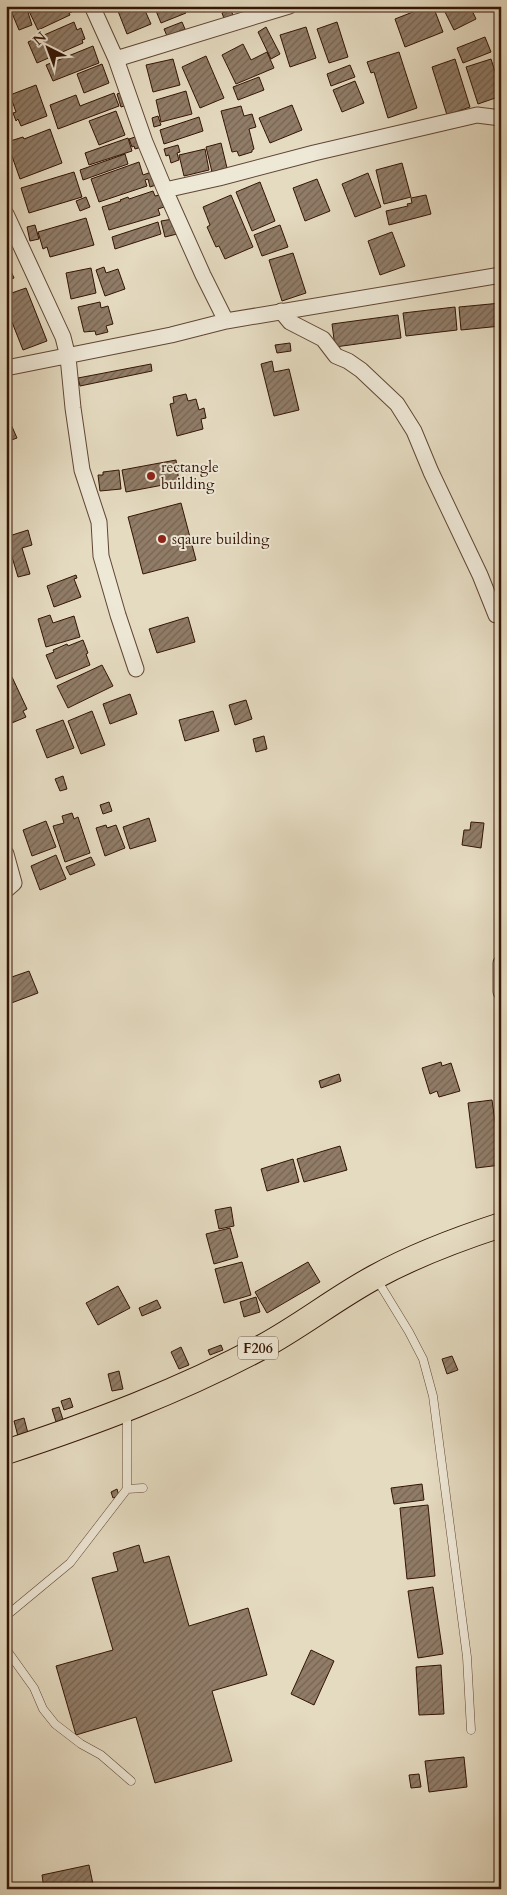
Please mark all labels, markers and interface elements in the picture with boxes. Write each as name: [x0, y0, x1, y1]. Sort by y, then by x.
north arrow: [22, 22, 72, 72]
text: N: [29, 28, 51, 50]
place label: rectangle building: [161, 457, 219, 494]
marker: rectangle building: [145, 470, 157, 482]
place label: sqaure building: [172, 529, 270, 549]
marker: sqaure building: [156, 533, 168, 545]
road number: F206: [238, 1336, 278, 1360]

